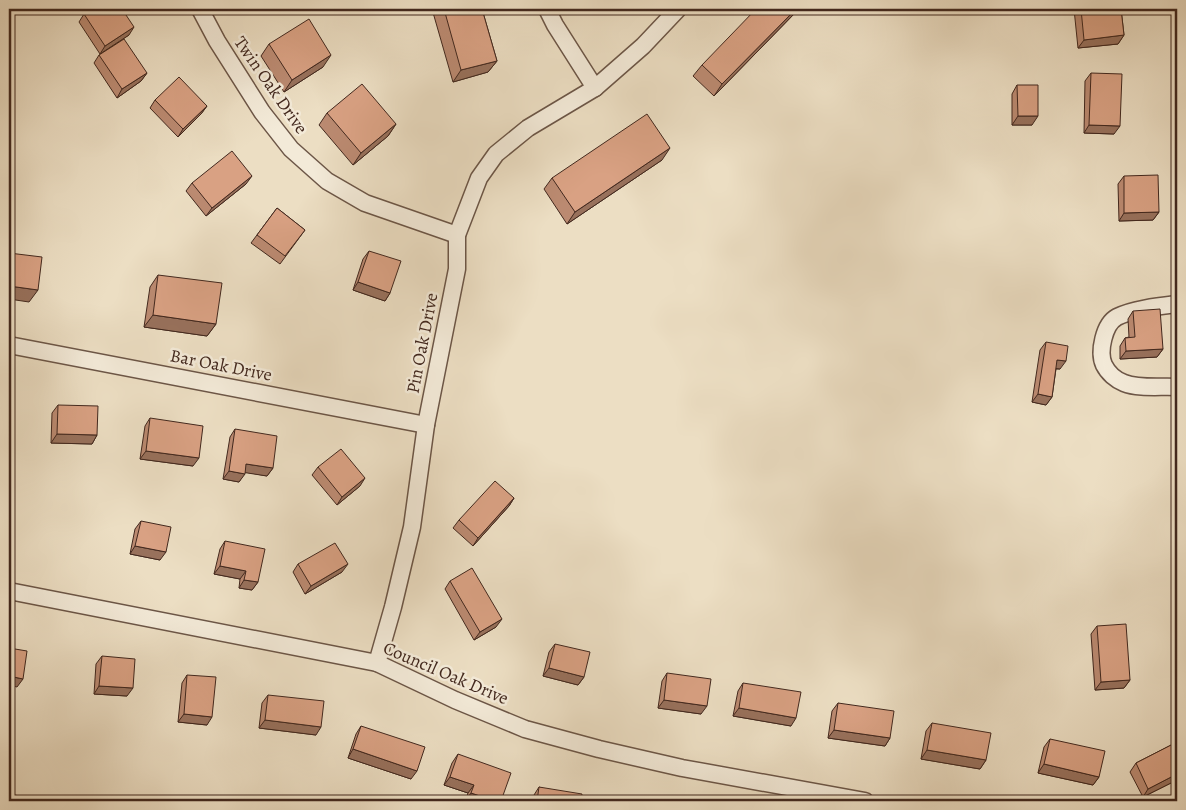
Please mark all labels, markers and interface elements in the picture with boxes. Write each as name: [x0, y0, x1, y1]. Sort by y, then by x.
street label: Twin Oak Drive: [229, 31, 313, 139]
street label: Pin Oak Drive: [400, 291, 444, 395]
street label: Bar Oak Drive: [168, 343, 274, 387]
street label: Council Oak Drive: [380, 636, 512, 710]

